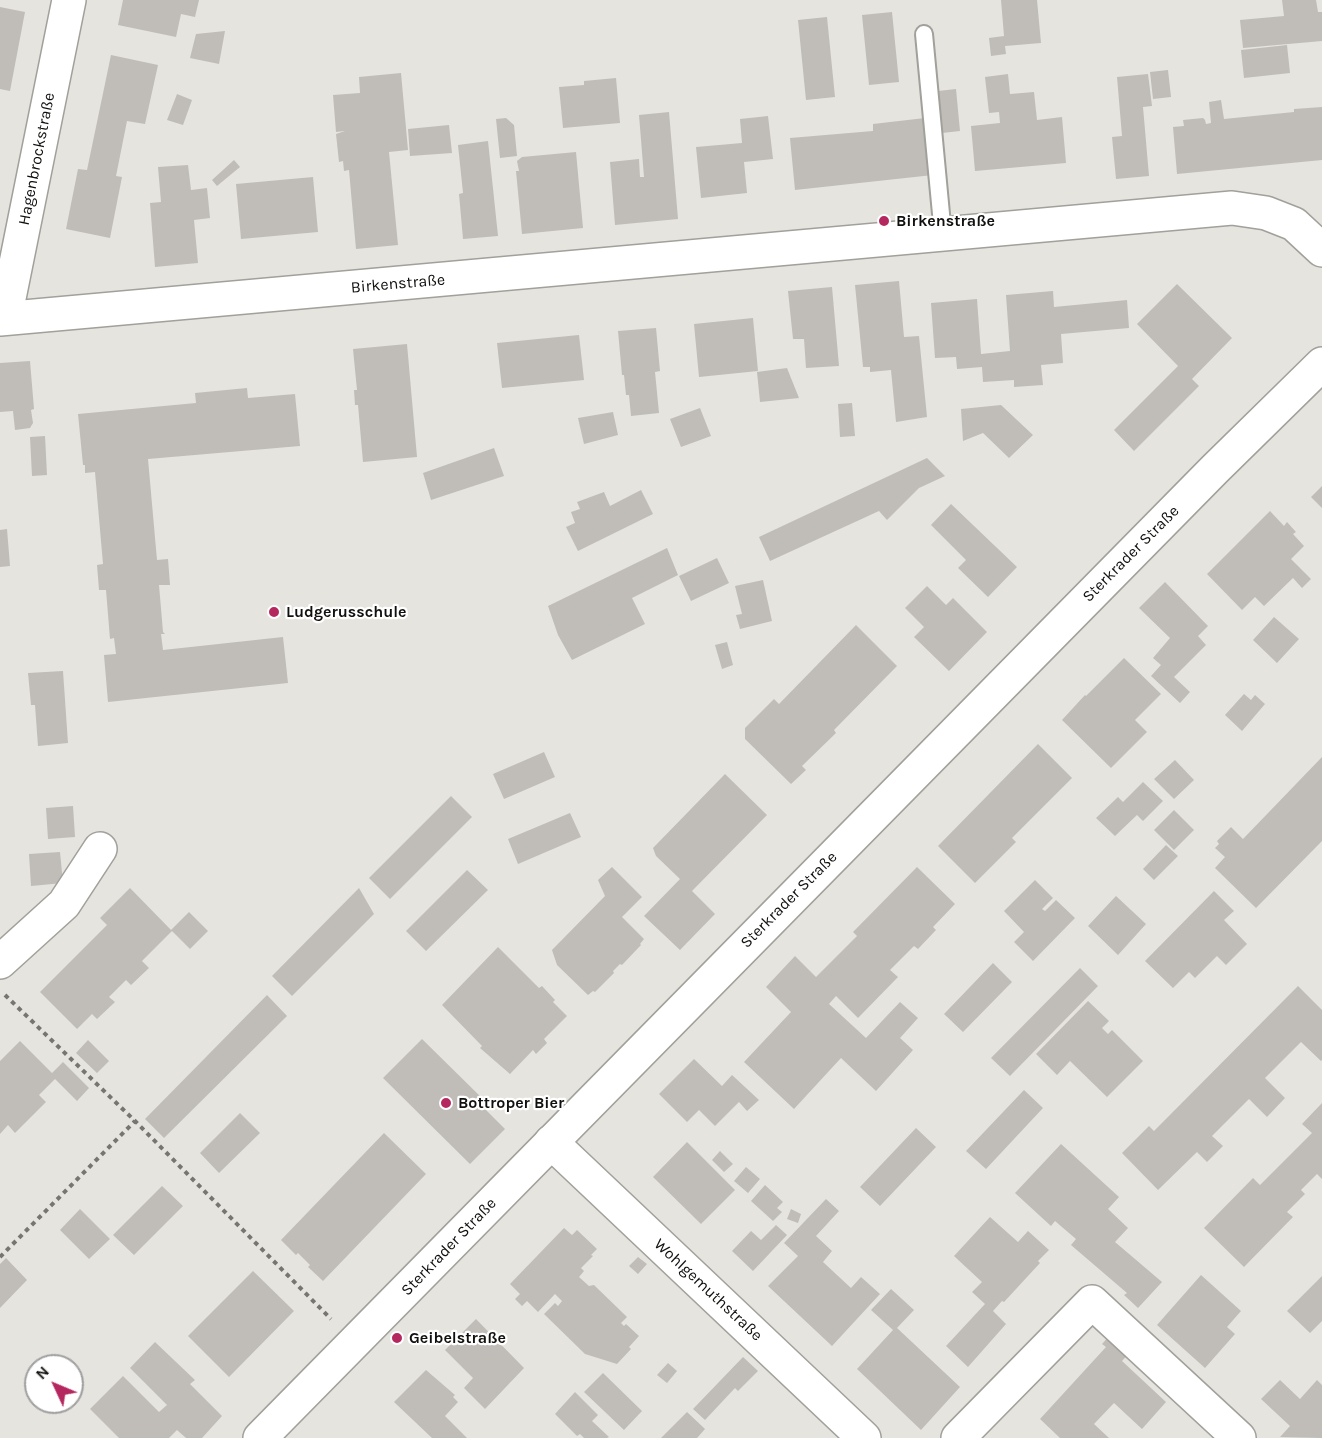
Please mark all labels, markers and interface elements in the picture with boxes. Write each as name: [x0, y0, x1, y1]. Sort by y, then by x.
street label: Hagenbrockstraße: [15, 91, 59, 227]
place label: Birkenstraße: [896, 211, 995, 231]
marker: Birkenstraße: [877, 214, 891, 228]
street label: Birkenstraße: [350, 270, 446, 298]
street label: Sterkrader Straße: [1079, 502, 1183, 606]
place label: Ludgerusschule: [286, 602, 407, 622]
marker: Ludgerusschule: [267, 605, 281, 619]
street label: Sterkrader Straße: [737, 848, 841, 952]
place label: Bottroper Bier: [458, 1093, 564, 1113]
marker: Bottroper Bier: [439, 1096, 453, 1110]
street label: Sterkrader Straße: [397, 1194, 501, 1300]
street label: Wohlgemuthstraße: [650, 1235, 766, 1345]
place label: Geibelstraße: [409, 1328, 506, 1348]
marker: Geibelstraße: [390, 1331, 404, 1345]
north arrow: [24, 1354, 84, 1414]
text: N: [31, 1362, 53, 1383]

